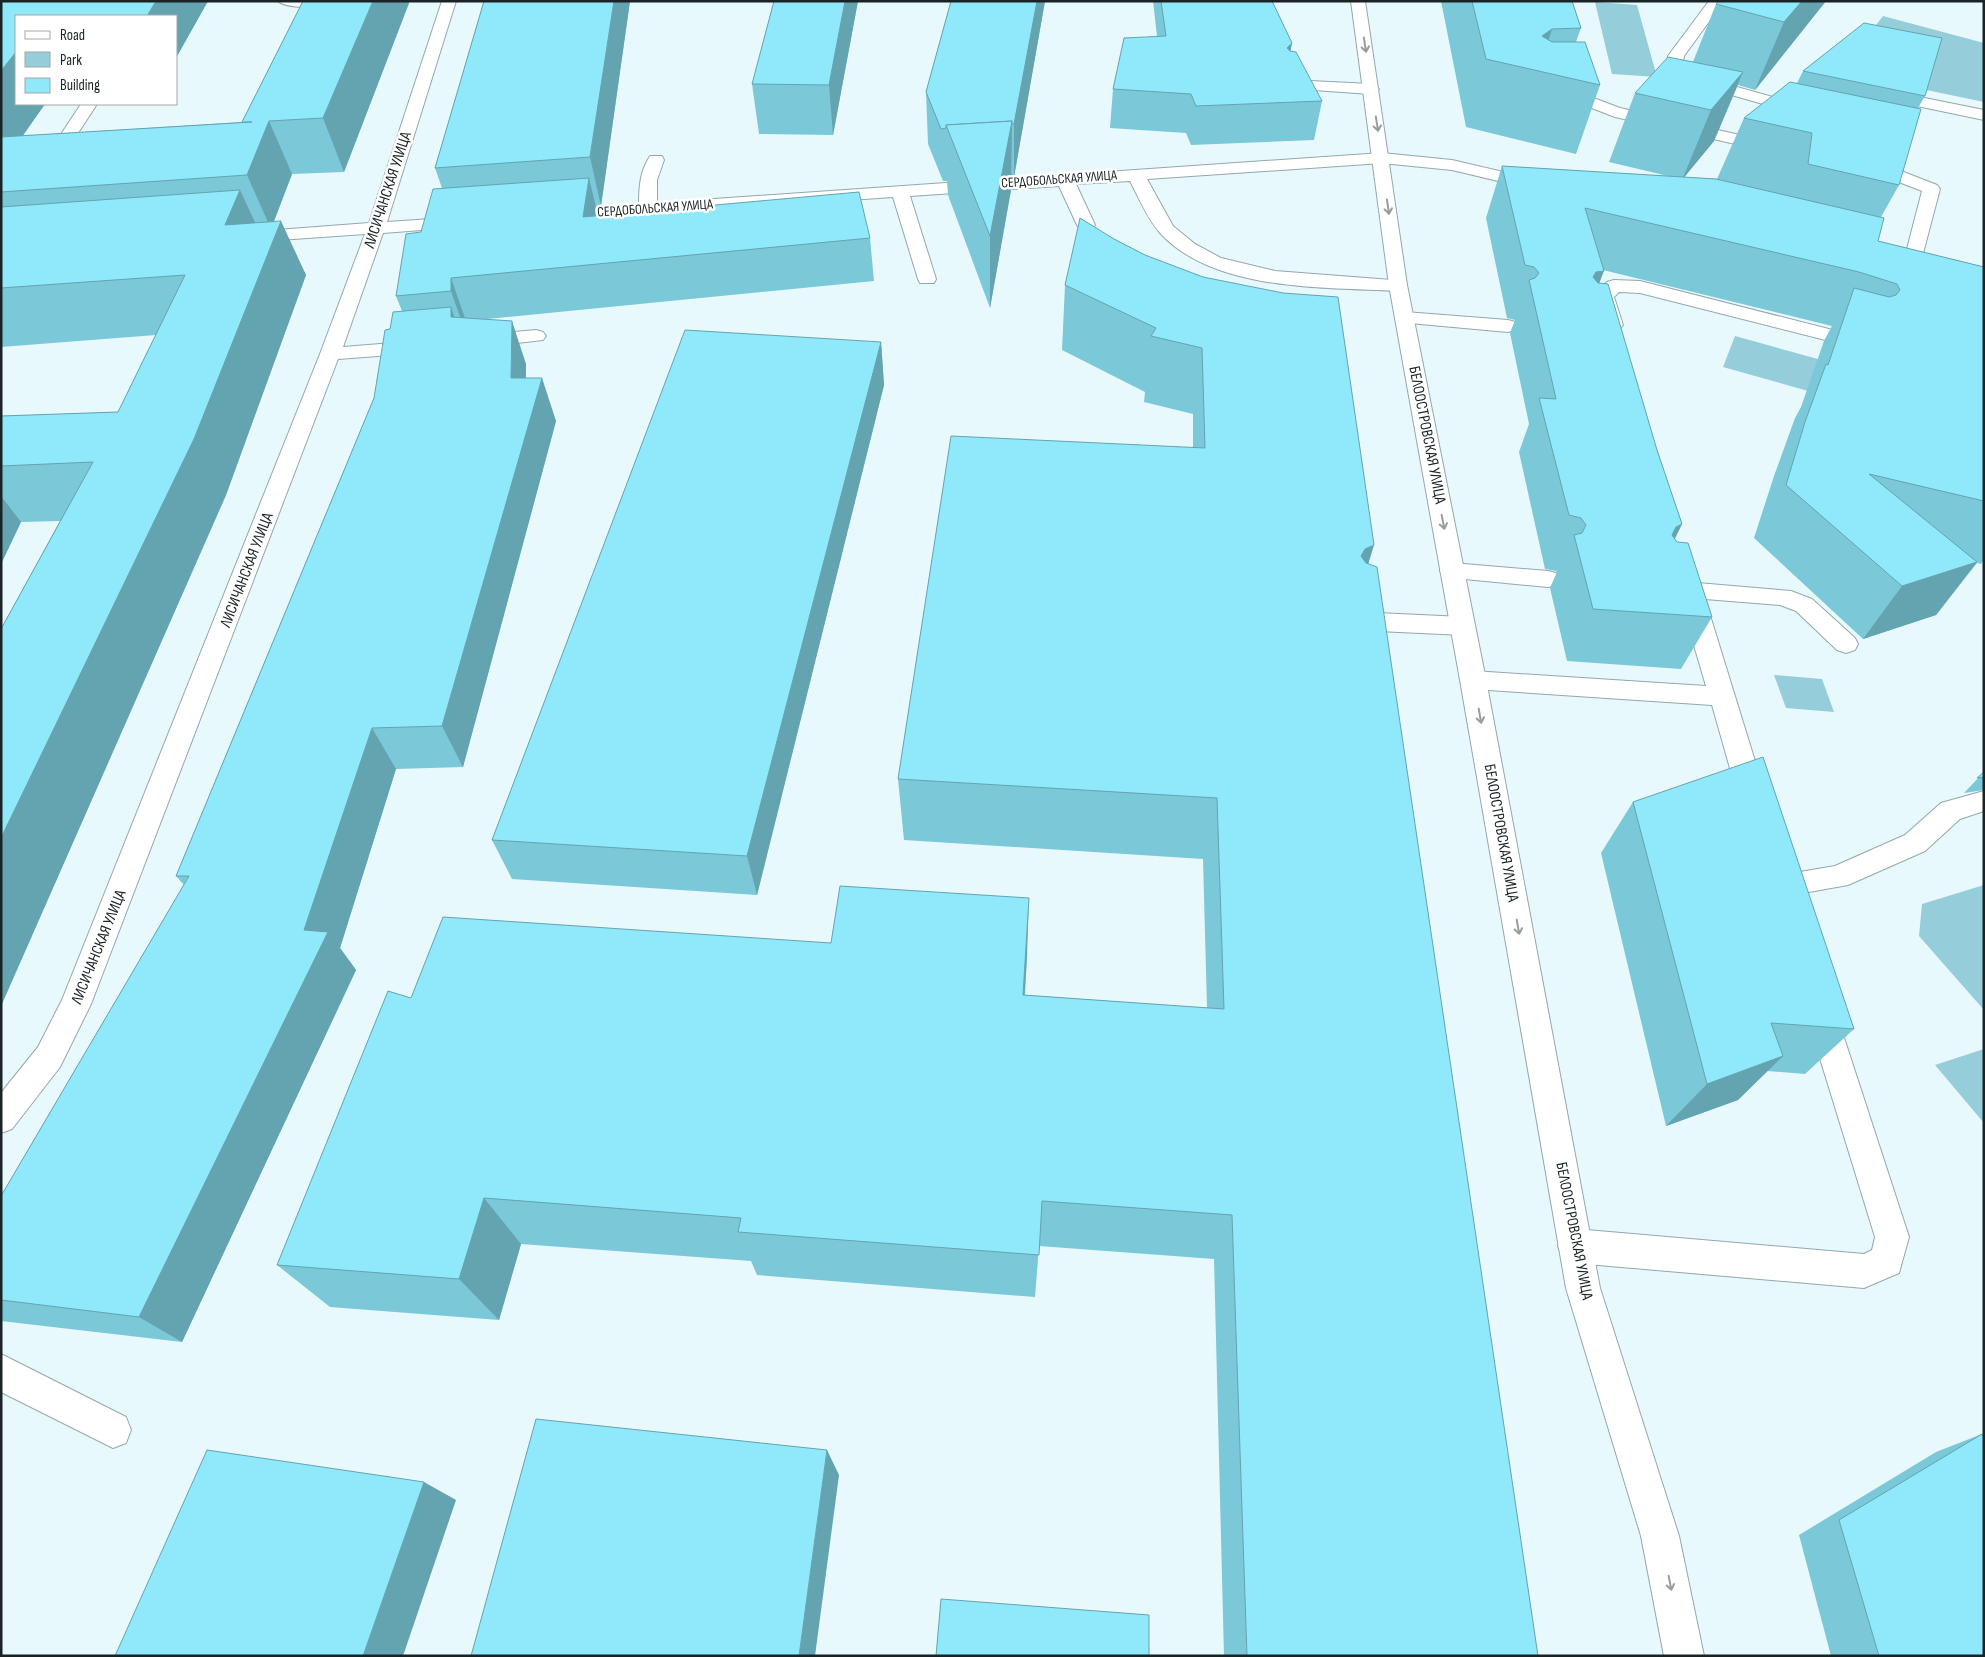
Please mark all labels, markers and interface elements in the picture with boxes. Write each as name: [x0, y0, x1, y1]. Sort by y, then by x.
legend: [15, 15, 178, 105]
text: Road: [60, 26, 85, 45]
one-way arrow: [1360, 37, 1370, 53]
text: Park: [60, 51, 82, 70]
text: Building: [60, 76, 100, 95]
one-way arrow: [1372, 115, 1382, 131]
street label: ЛИСИЧАНСКАЯ УЛИЦА: [360, 129, 416, 252]
street label: СЕРДОБОЛЬСКАЯ УЛИЦА: [1001, 166, 1118, 192]
street label: СЕРДОБОЛЬСКАЯ УЛИЦА: [597, 195, 714, 221]
one-way arrow: [1383, 198, 1393, 214]
street label: БЕЛООСТРОВСКАЯ УЛИЦА: [1404, 365, 1450, 505]
street label: ЛИСИЧАНСКАЯ УЛИЦА: [216, 510, 278, 631]
one-way arrow: [1439, 513, 1448, 529]
one-way arrow: [1475, 707, 1485, 723]
street label: БЕЛООСТРОВСКАЯ УЛИЦА: [1480, 763, 1523, 904]
street label: ЛИСИЧАНСКАЯ УЛИЦА: [67, 887, 131, 1008]
one-way arrow: [1513, 919, 1523, 935]
street label: БЕЛООСТРОВСКАЯ УЛИЦА: [1551, 1161, 1597, 1301]
one-way arrow: [1665, 1575, 1675, 1591]

